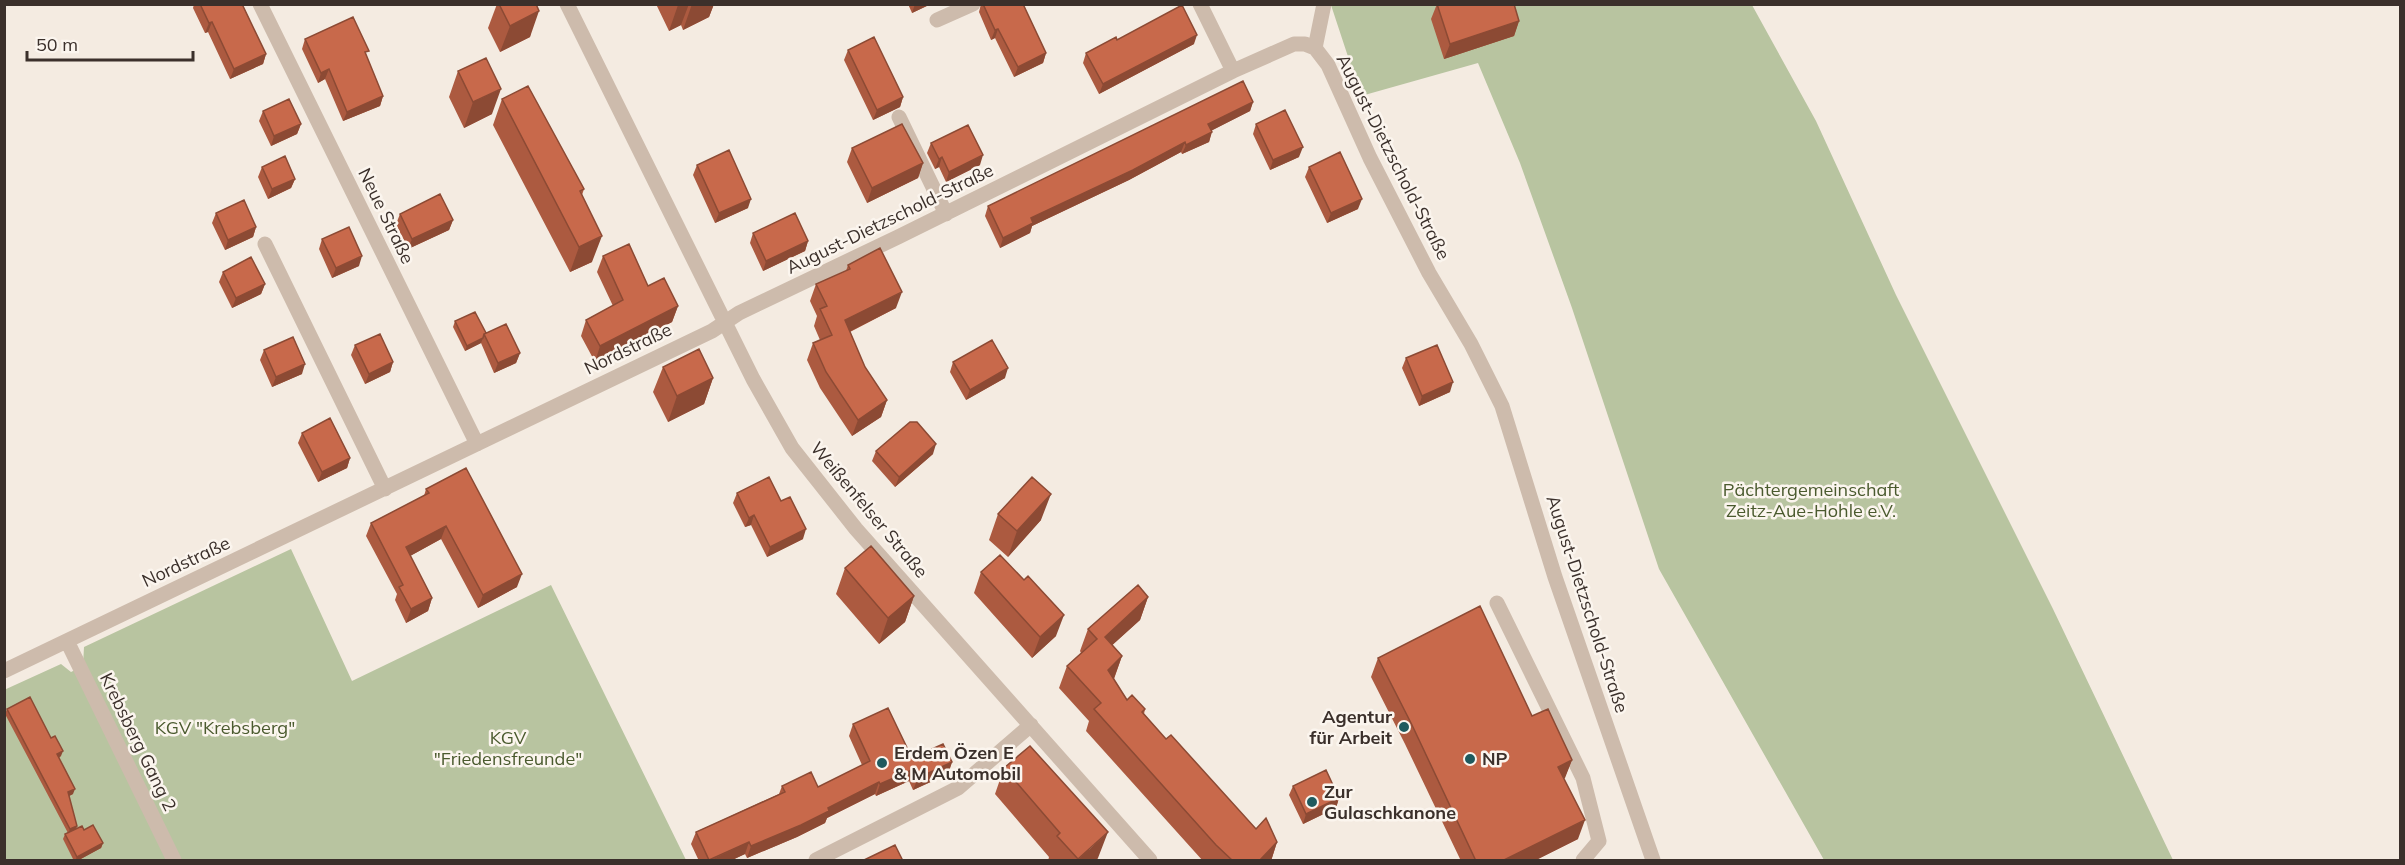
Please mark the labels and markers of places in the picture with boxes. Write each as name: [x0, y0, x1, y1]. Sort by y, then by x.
place label: Agentur für Arbeit: [1310, 705, 1393, 749]
marker: Agentur für Arbeit: [1397, 720, 1411, 734]
place label: Erdem Özen E & M Automobil: [894, 741, 1021, 785]
place label: NP: [1482, 747, 1508, 770]
marker: NP: [1463, 752, 1477, 766]
marker: Erdem Özen E & M Automobil: [875, 756, 889, 770]
place label: Zur Gulaschkanone: [1324, 780, 1456, 824]
marker: Zur Gulaschkanone: [1305, 795, 1319, 809]

